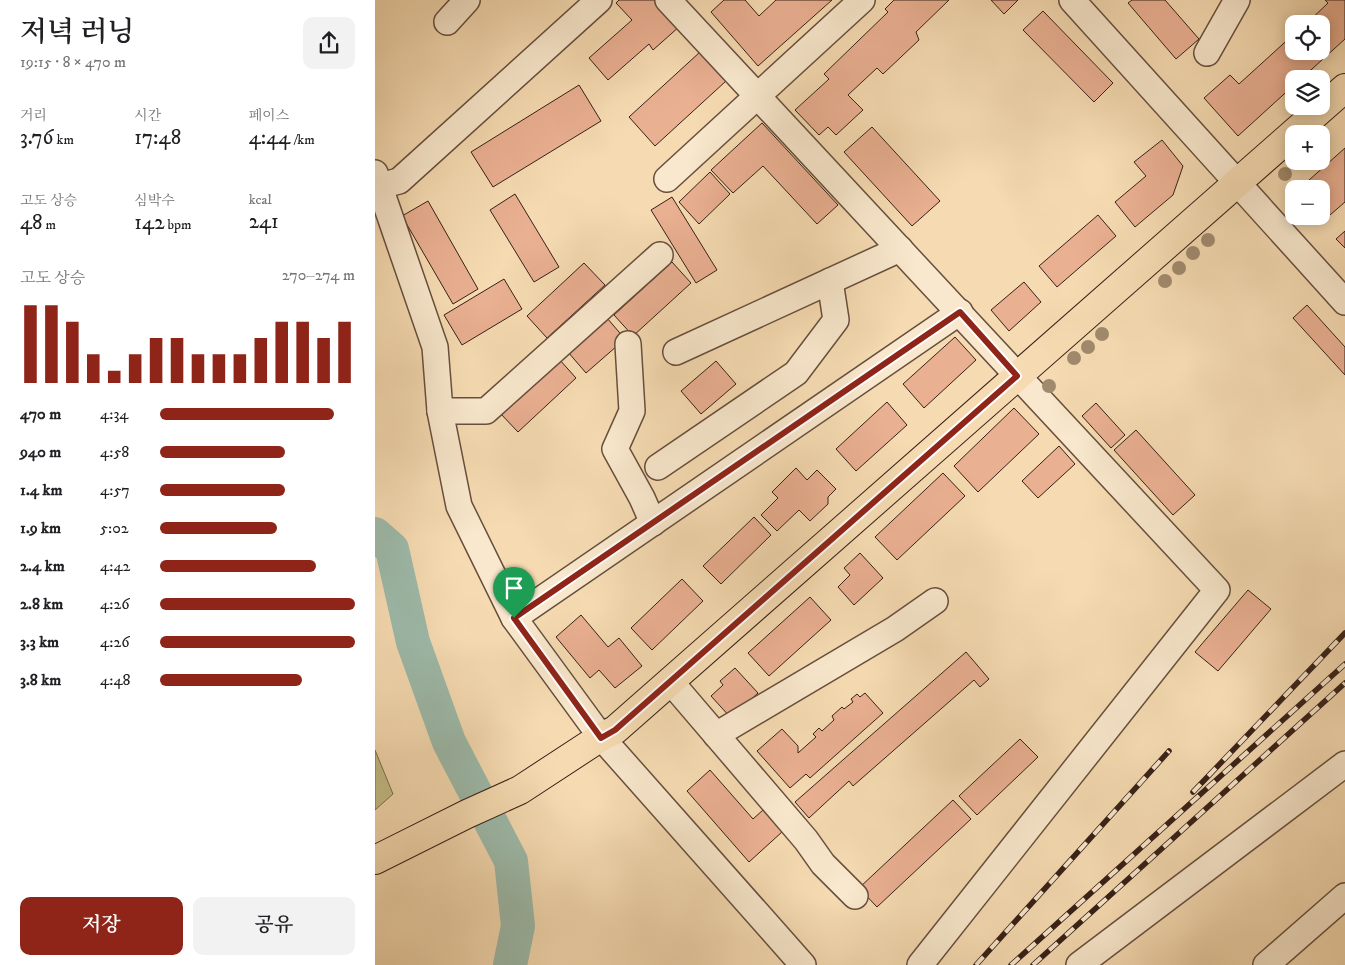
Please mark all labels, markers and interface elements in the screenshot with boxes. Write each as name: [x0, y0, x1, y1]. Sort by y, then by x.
text: 저녁 러닝: [20, 15, 134, 50]
map controls: [1285, 15, 1330, 225]
button: locate: [1285, 15, 1330, 60]
button: share: [303, 17, 355, 69]
text: 19:15 · 8 × 470 m: [20, 52, 126, 72]
button: layers: [1285, 70, 1330, 115]
text: 거리: [20, 107, 47, 125]
text: 시간: [134, 107, 161, 125]
text: 페이스: [249, 107, 289, 125]
text: 3.76: [20, 125, 53, 151]
text: 17:48: [134, 125, 181, 151]
text: 4:44: [249, 125, 290, 151]
button: +: [1285, 125, 1330, 170]
text: km: [53, 131, 74, 149]
text: /km: [290, 131, 315, 149]
button: −: [1285, 180, 1330, 225]
text: kcal: [249, 191, 272, 209]
text: 고도 상승: [20, 192, 77, 210]
text: 심박수: [134, 192, 175, 210]
text: 241: [249, 209, 279, 235]
text: 48: [20, 210, 43, 236]
text: 142: [134, 210, 164, 236]
text: m: [43, 216, 56, 234]
text: bpm: [164, 216, 192, 234]
text: 270–274 m: [282, 265, 355, 285]
text: 고도 상승: [20, 268, 85, 288]
text: 470 m: [20, 404, 61, 424]
text: 4:34: [100, 404, 129, 424]
text: 940 m: [20, 442, 61, 462]
text: 4:58: [100, 442, 129, 462]
text: 1.4 km: [20, 480, 62, 500]
text: 4:57: [100, 480, 130, 500]
text: 1.9 km: [20, 518, 61, 538]
text: 5:02: [100, 518, 129, 538]
text: 2.4 km: [20, 556, 65, 576]
text: 4:42: [100, 556, 130, 576]
pin: [493, 567, 535, 618]
icon: arrive: [500, 574, 528, 602]
text: 2.8 km: [20, 594, 63, 614]
text: 4:26: [100, 594, 130, 614]
text: 3.3 km: [20, 632, 59, 652]
text: 4:26: [100, 632, 130, 652]
text: 3.8 km: [20, 670, 61, 690]
text: 4:48: [100, 670, 131, 690]
button: 저장: [20, 897, 183, 955]
button: 공유: [193, 897, 355, 955]

